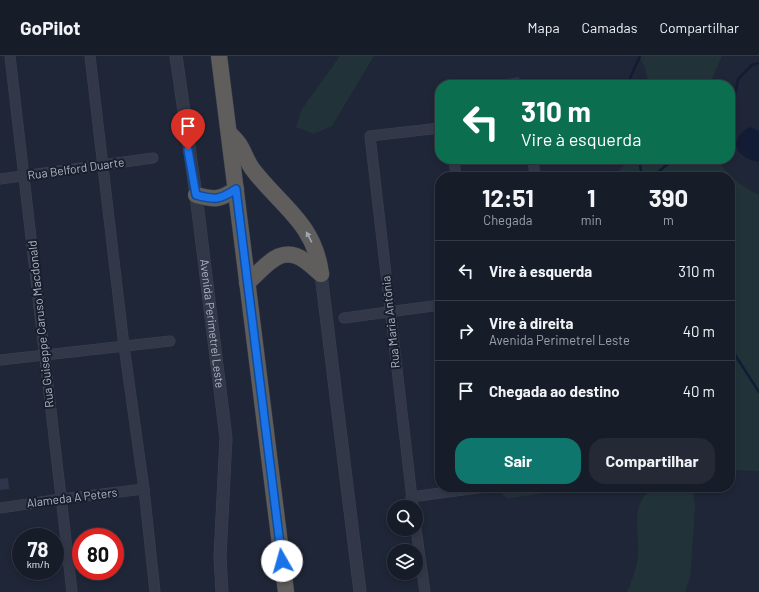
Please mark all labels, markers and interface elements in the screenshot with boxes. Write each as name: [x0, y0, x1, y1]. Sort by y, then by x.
text: GoPilot: [20, 16, 81, 39]
text: Mapa: [528, 19, 560, 36]
text: Camadas: [582, 19, 637, 36]
text: Compartilhar: [659, 19, 739, 36]
text: 310 m: [521, 94, 591, 128]
icon: left: [455, 96, 507, 148]
pin: [171, 109, 205, 150]
icon: arrive: [177, 115, 199, 137]
text: Vire à esquerda: [521, 128, 641, 150]
street label: Rua Belford Duarte: [27, 154, 125, 182]
text: 12:51: [482, 183, 534, 212]
text: 1: [587, 183, 595, 212]
text: 390: [649, 183, 688, 212]
text: Chegada: [483, 212, 532, 228]
text: min: [581, 212, 602, 228]
text: m: [663, 212, 674, 228]
one-way arrow: [306, 231, 313, 243]
street label: Rua Guiseppe Caruso Macdonald: [24, 240, 56, 408]
street label: Avenida Perimetrel Leste: [198, 258, 228, 389]
icon: left: [455, 260, 477, 282]
text: Vire à esquerda: [489, 262, 592, 280]
text: 310 m: [678, 262, 715, 280]
street label: Rua Maria Antônia: [378, 275, 402, 369]
text: Vire à direita: [489, 314, 573, 332]
icon: right: [455, 320, 477, 342]
text: 40 m: [683, 322, 715, 340]
text: Avenida Perimetrel Leste: [489, 332, 630, 348]
icon: arrive: [455, 380, 477, 402]
text: Chegada ao destino: [489, 382, 620, 400]
text: 40 m: [683, 382, 715, 400]
button: Sair: [455, 438, 581, 484]
button: Compartilhar: [589, 438, 715, 484]
street label: Alameda A Peters: [26, 484, 118, 510]
map controls: [387, 500, 423, 580]
button: search: [387, 500, 423, 536]
speed limit sign: 80: [72, 528, 124, 580]
text: 78: [28, 537, 48, 561]
position arrow: [261, 540, 303, 582]
button: layers: [387, 544, 423, 580]
text: km/h: [27, 558, 49, 570]

